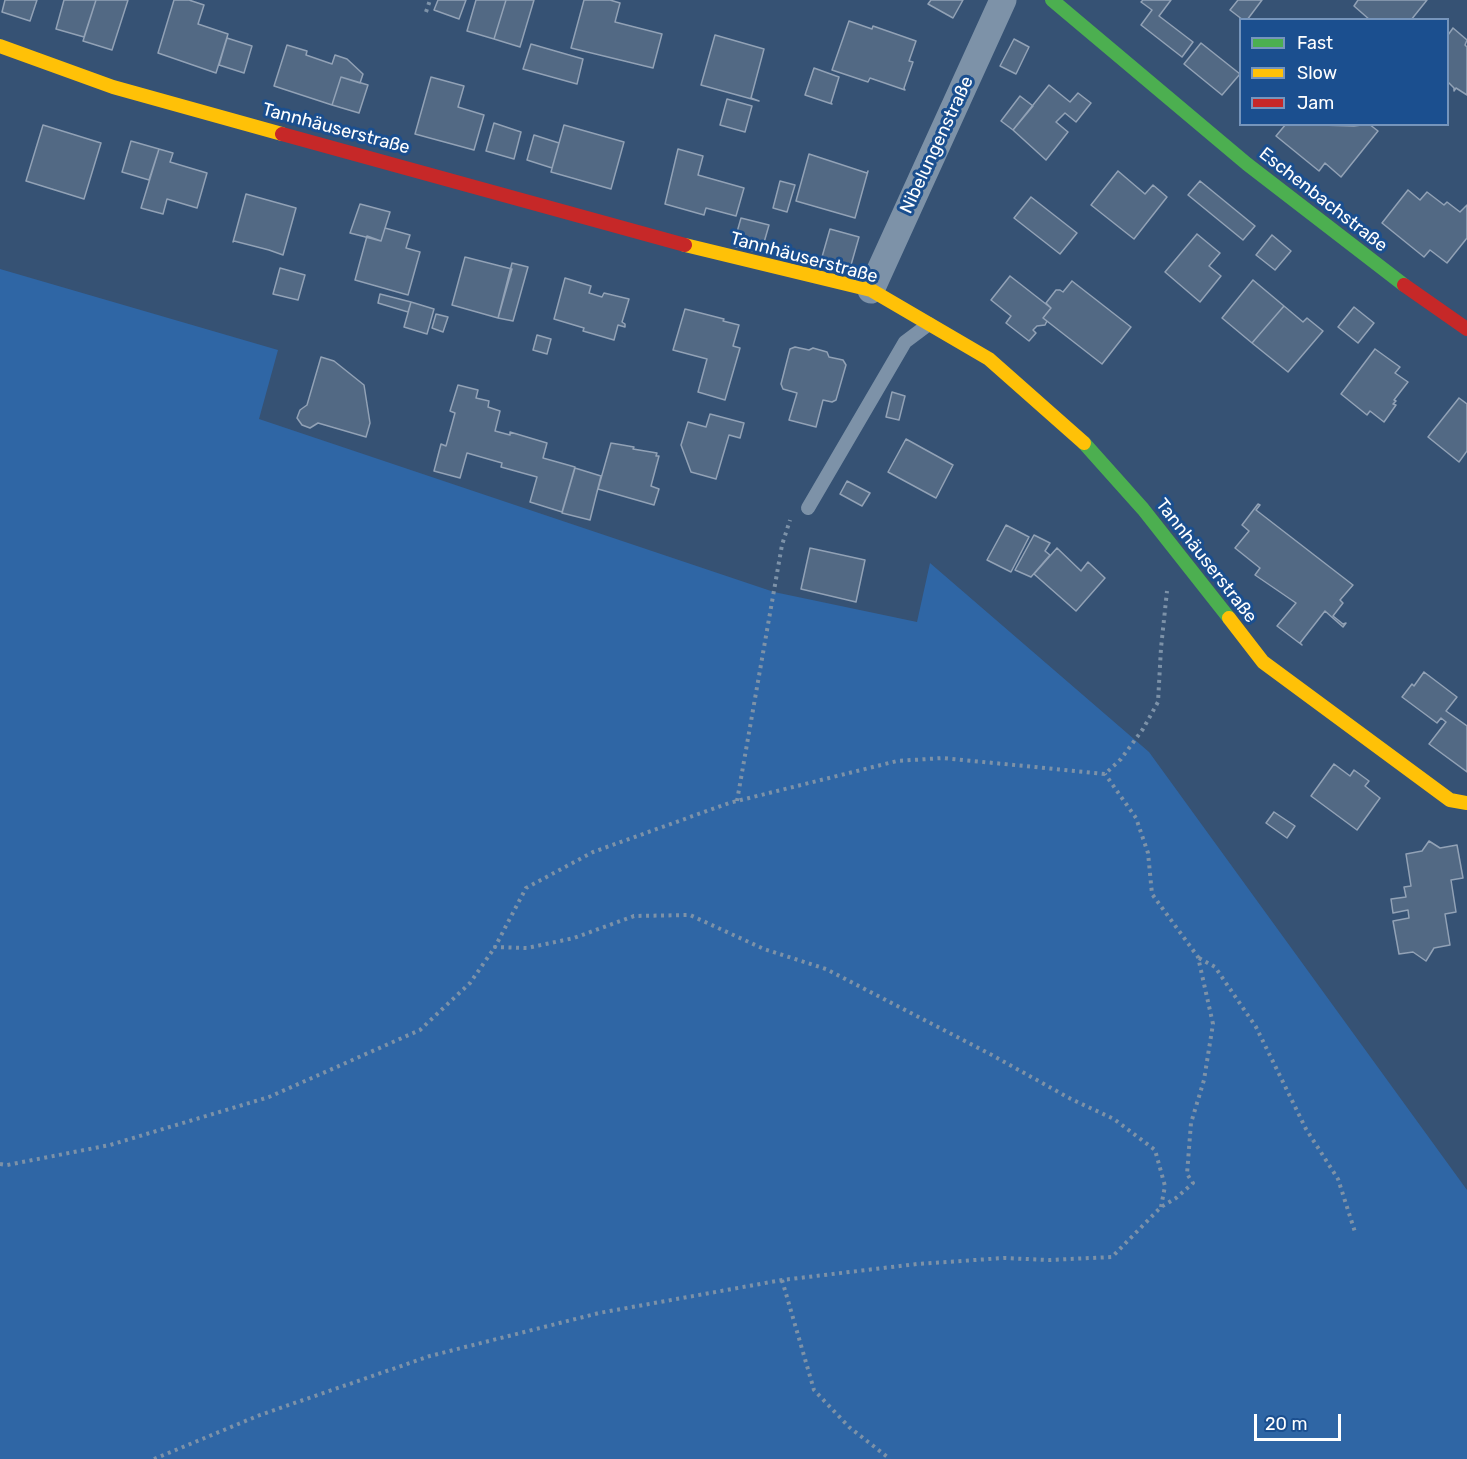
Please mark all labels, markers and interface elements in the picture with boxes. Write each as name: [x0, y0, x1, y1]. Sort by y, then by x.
legend: [1239, 18, 1449, 126]
text: Fast: [1297, 32, 1333, 54]
text: Slow: [1297, 62, 1337, 84]
street label: Nibelungenstraße: [896, 73, 978, 217]
text: Jam: [1297, 92, 1334, 114]
street label: Tannhäuserstraße: [260, 99, 412, 159]
street label: Eschenbachstraße: [1254, 143, 1392, 257]
street label: Tannhäuserstraße: [728, 228, 880, 288]
street label: Tannhäuserstraße: [1151, 495, 1261, 627]
scale bar: [1257, 1402, 1344, 1440]
text: 20 m: [1265, 1413, 1307, 1435]

